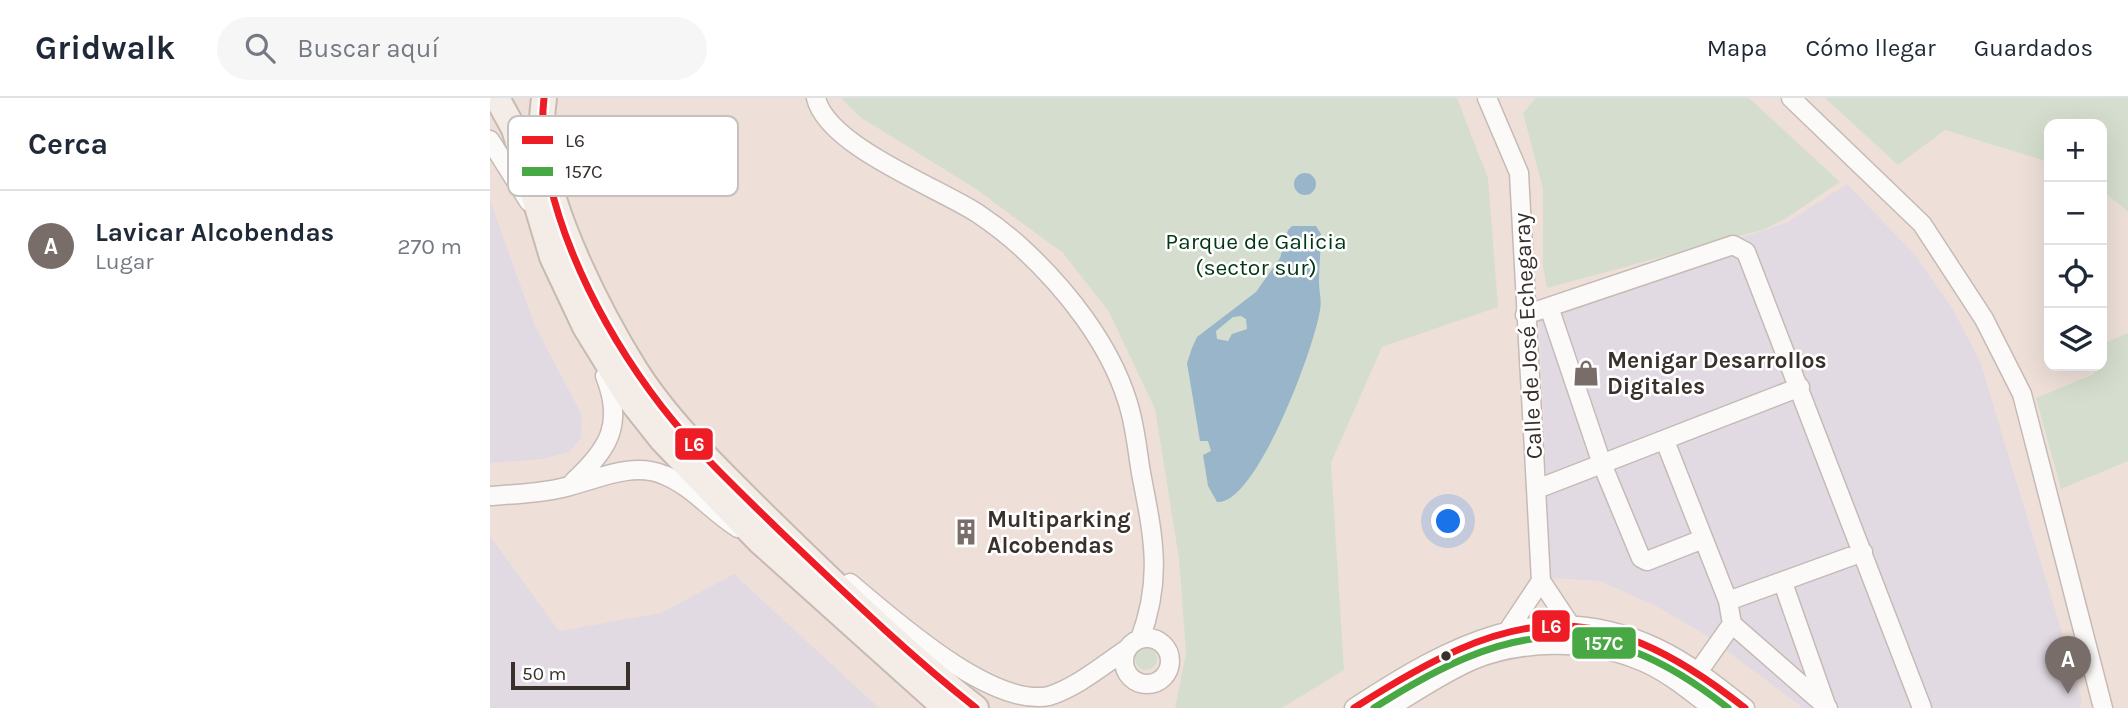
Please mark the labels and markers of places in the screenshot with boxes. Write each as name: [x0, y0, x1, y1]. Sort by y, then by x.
place label: Menigar Desarrollos Digitales: [1607, 347, 1827, 400]
shop icon: Menigar Desarrollos Digitales: [1571, 358, 1601, 388]
place label: Multiparking Alcobendas: [987, 506, 1131, 559]
building icon: Multiparking Alcobendas: [951, 517, 981, 547]
pin: A: [2045, 636, 2091, 694]
unlabelled marker: [1439, 649, 1453, 663]

